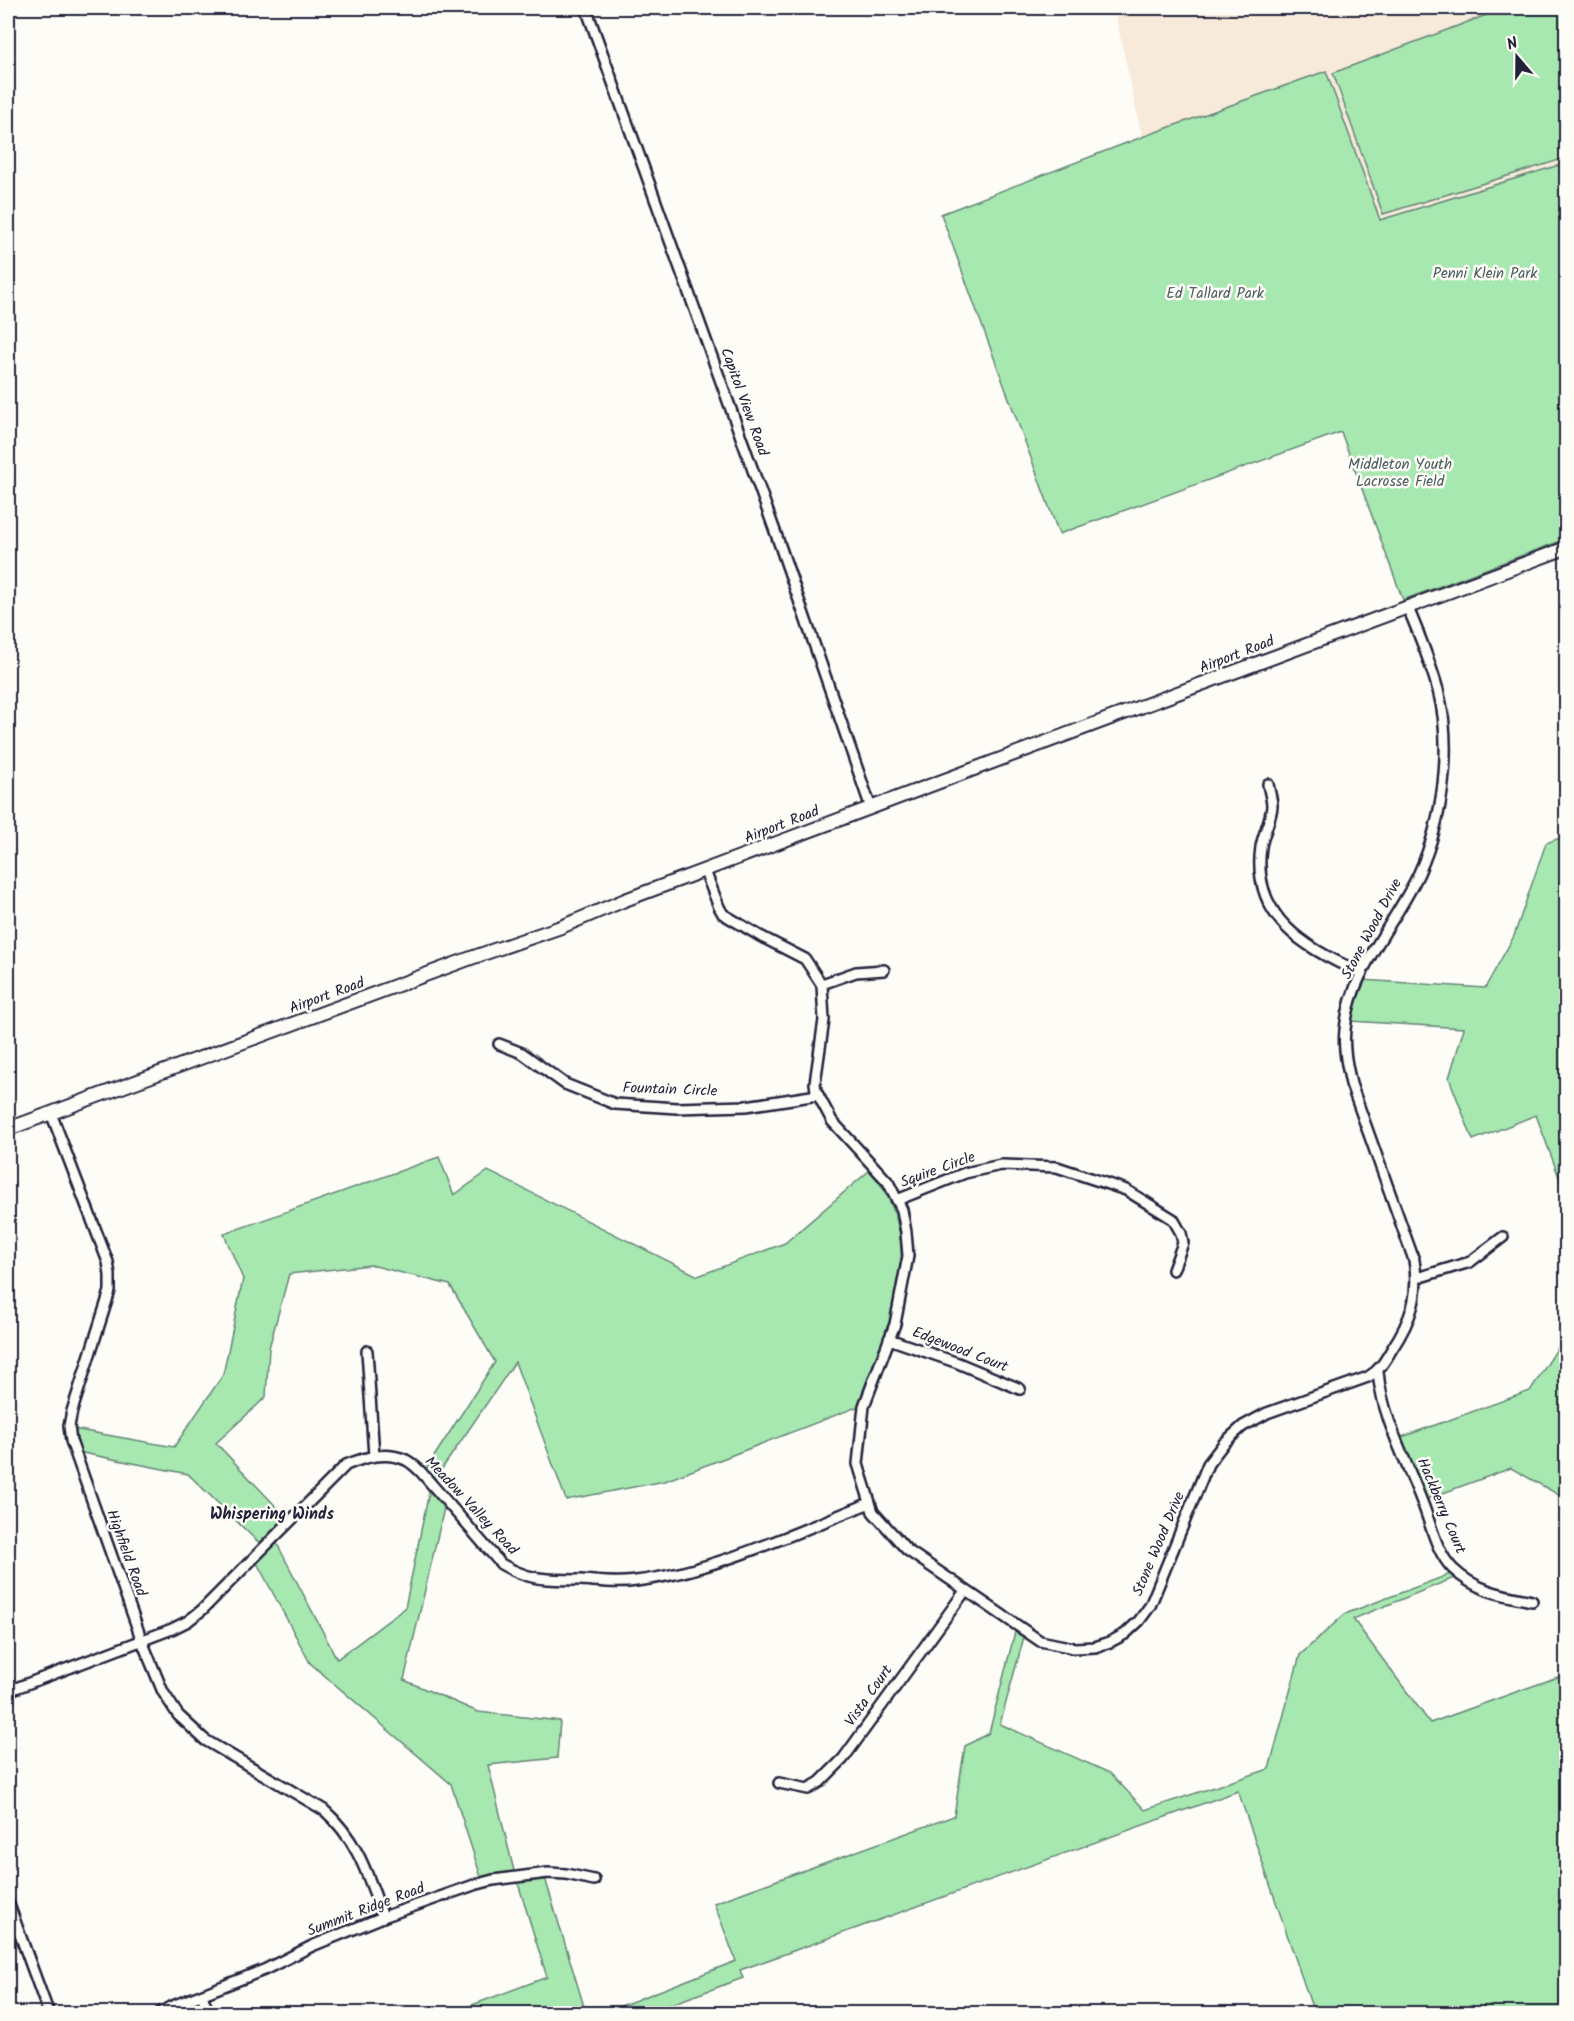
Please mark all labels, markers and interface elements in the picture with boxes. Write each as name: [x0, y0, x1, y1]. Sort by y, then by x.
north arrow: [1487, 27, 1547, 87]
text: N: [1503, 31, 1521, 58]
park label: Penni Klein Park: [1433, 262, 1538, 286]
park label: Ed Tallard Park: [1166, 282, 1265, 306]
street label: Capitol View Road: [713, 345, 775, 460]
park label: Middleton Youth Lacrosse Field: [1348, 453, 1452, 494]
street label: Airport Road: [1196, 630, 1278, 680]
street label: Airport Road: [741, 800, 823, 850]
street label: Stone Wood Drive: [1335, 874, 1409, 984]
street label: Airport Road: [286, 971, 368, 1021]
street label: Fountain Circle: [622, 1076, 718, 1104]
street label: Squire Circle: [897, 1145, 979, 1195]
street label: Edgewood Court: [909, 1321, 1012, 1379]
street label: Meadow Valley Road: [418, 1451, 524, 1561]
street label: Hackberry Court: [1410, 1454, 1472, 1558]
street label: Stone Wood Drive: [1126, 1488, 1192, 1600]
district label: Whispering Winds: [210, 1502, 335, 1527]
street label: Highfield Road: [99, 1506, 153, 1600]
street label: Vista Court: [839, 1660, 899, 1732]
street label: Summit Ridge Road: [304, 1876, 429, 1943]

